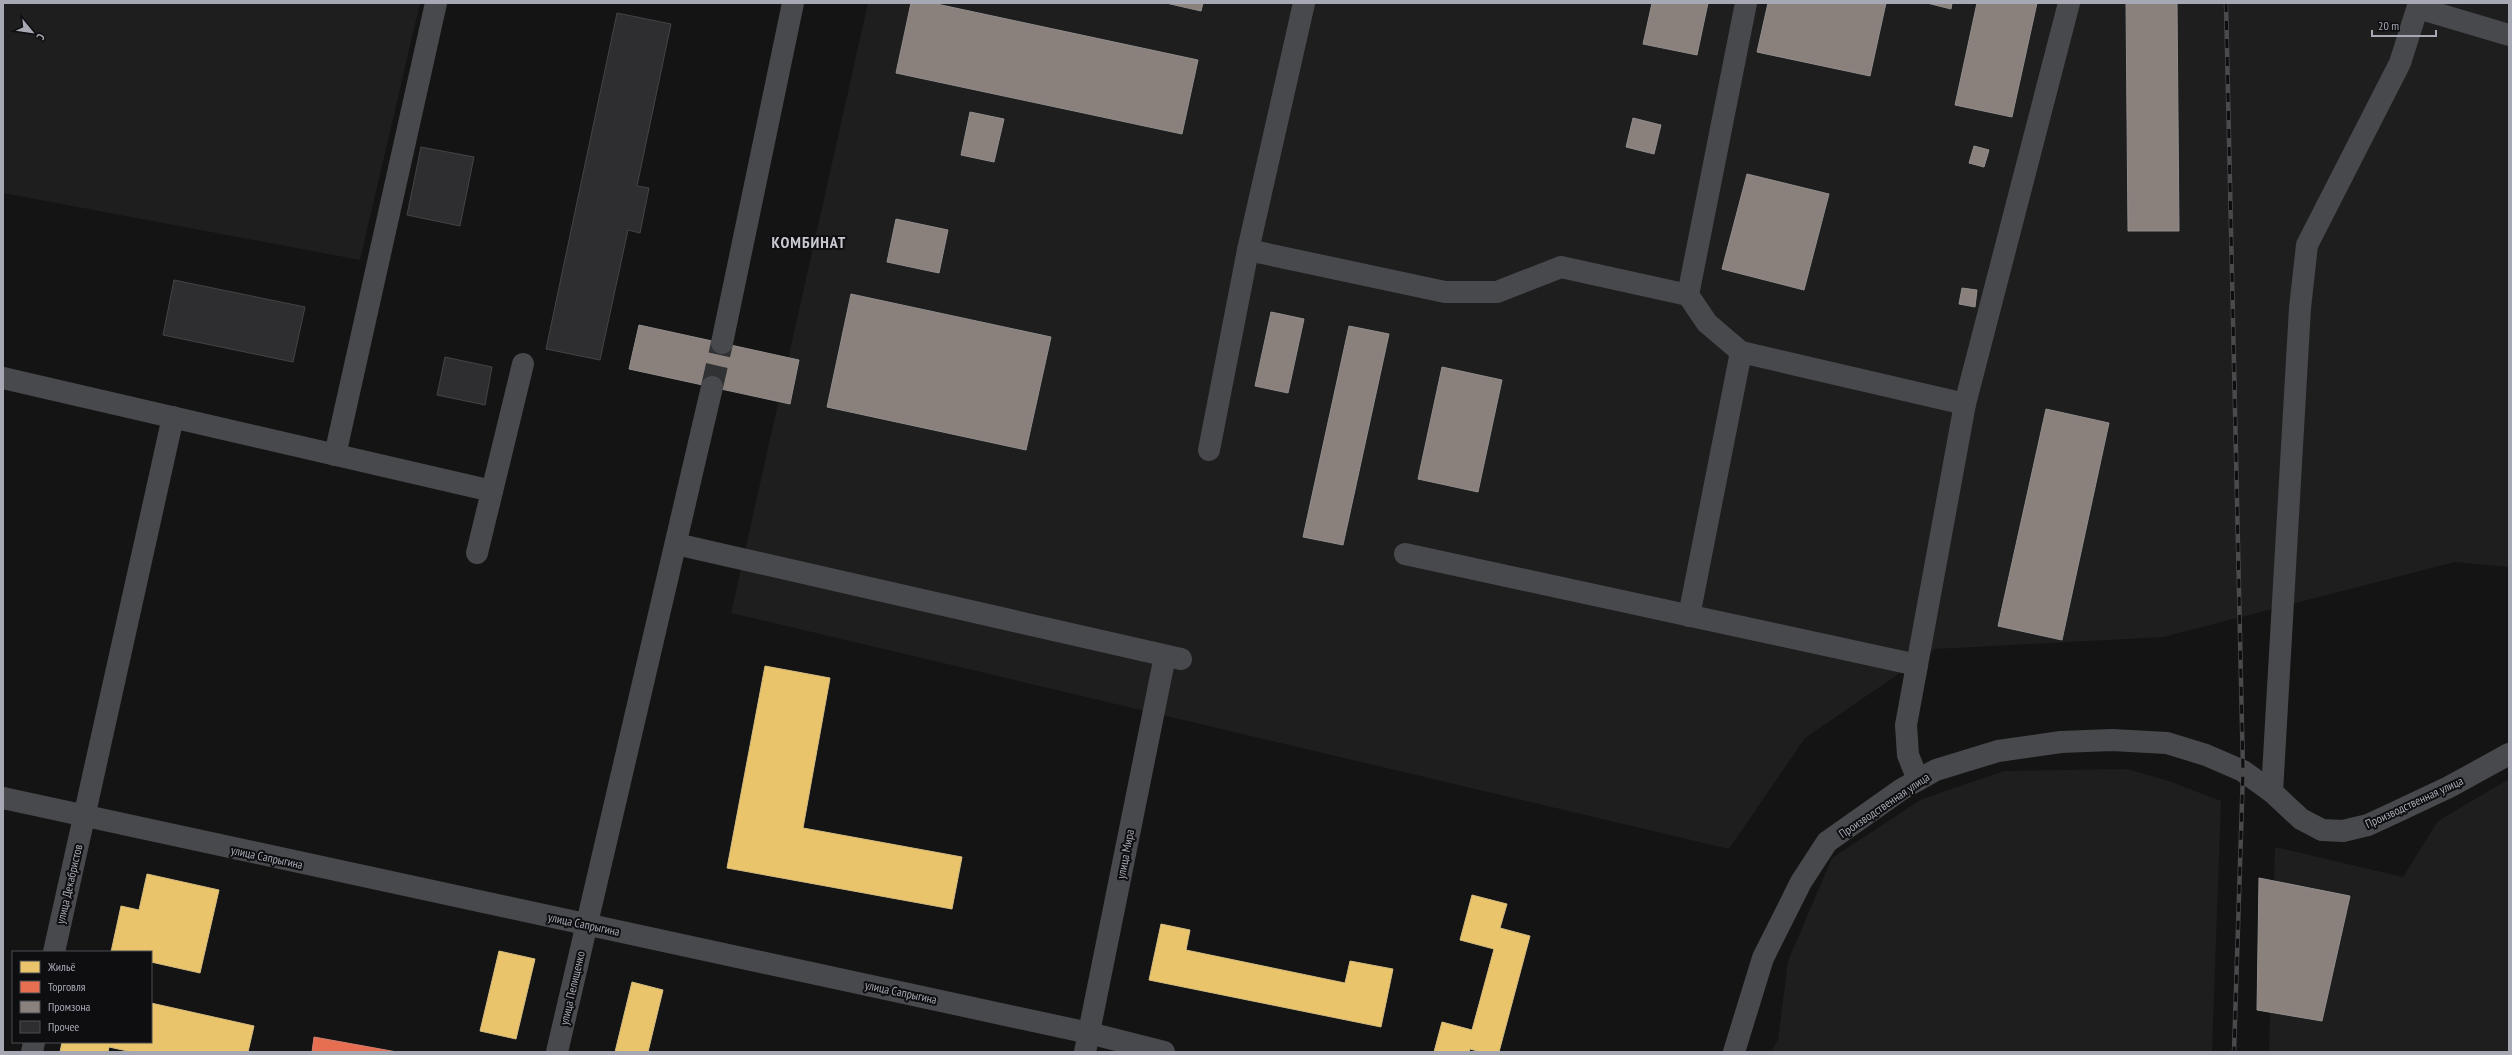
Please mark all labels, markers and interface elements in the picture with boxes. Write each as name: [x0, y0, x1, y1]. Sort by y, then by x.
north arrow: [12, 12, 52, 52]
scale bar: [2372, 12, 2436, 38]
text: 20 m: [2378, 18, 2399, 33]
text: С: [33, 31, 48, 42]
district label: КОМБИНАТ: [772, 232, 846, 252]
street label: Производственная улица: [1836, 769, 1932, 841]
street label: Производственная улица: [2363, 773, 2465, 831]
street label: улица Мира: [1113, 828, 1137, 880]
street label: улица Сапрыгина: [230, 842, 305, 872]
street label: улица Декабристов: [53, 843, 85, 925]
street label: улица Сапрыгина: [547, 909, 622, 939]
street label: улица Пелищенко: [556, 949, 588, 1027]
legend: [12, 951, 152, 1043]
text: Жильё: [47, 959, 75, 974]
street label: улица Сапрыгина: [864, 977, 939, 1007]
text: Торговля: [48, 979, 86, 994]
text: Промзона: [48, 999, 91, 1014]
text: Прочее: [48, 1019, 79, 1034]

